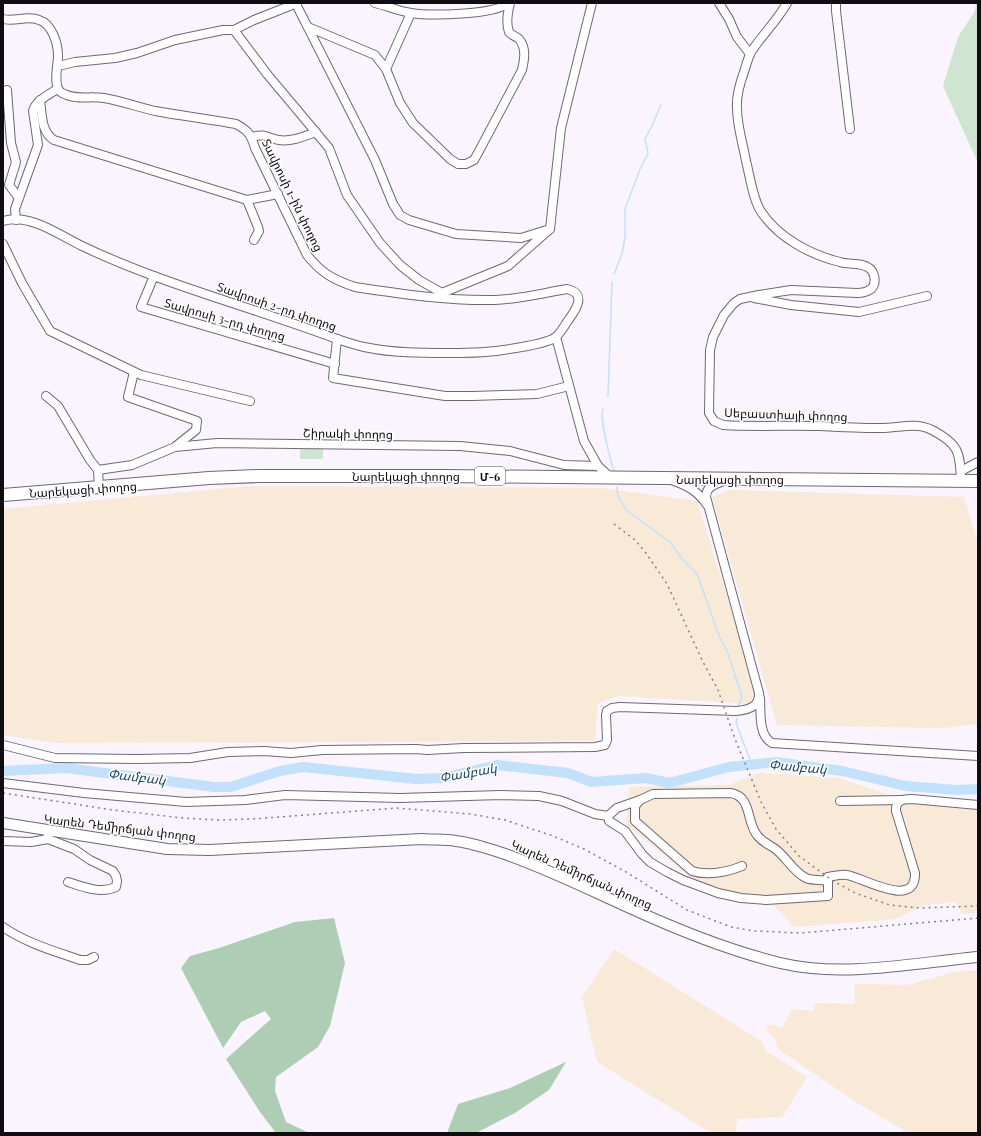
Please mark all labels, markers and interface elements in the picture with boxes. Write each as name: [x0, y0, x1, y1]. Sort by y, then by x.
street label: Տավրոսի 1-ին փողոց: [259, 136, 327, 254]
street label: Տավրոսի 2-րդ փողոց: [215, 278, 339, 334]
street label: Տավրոսի 3-րդ փողոց: [163, 294, 287, 344]
street label: Սեբաստիայի փողոց: [724, 404, 848, 424]
street label: Շիրակի փողոց: [303, 424, 393, 442]
road number: Մ-6: [475, 467, 505, 485]
street label: Նարեկացի փողոց: [352, 468, 460, 484]
street label: Նարեկացի փողոց: [676, 471, 784, 487]
street label: Նարեկացի փողոց: [29, 477, 137, 501]
water label: Փամբակ: [768, 755, 829, 778]
water label: Փամբակ: [438, 758, 499, 786]
water label: Փամբակ: [107, 764, 168, 789]
street label: Կարեն Դեմիրճյան փողոց: [43, 810, 197, 844]
street label: Կարեն Դեմիրճյան փողոց: [509, 836, 655, 912]

